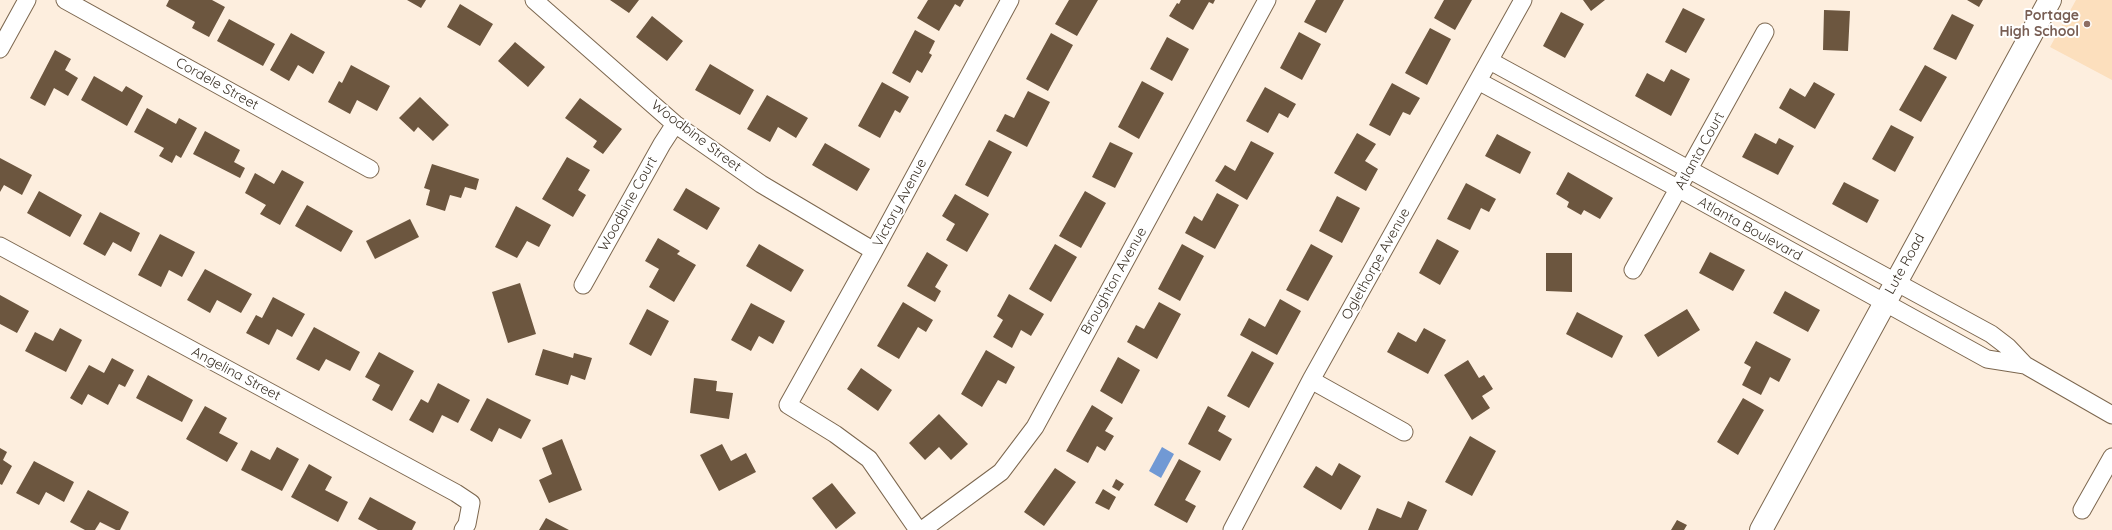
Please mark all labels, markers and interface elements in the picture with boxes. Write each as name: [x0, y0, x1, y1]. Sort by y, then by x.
place label: Portage High School: [1999, 8, 2079, 40]
marker: Portage High School: [2082, 19, 2092, 29]
street label: Cordele Street: [173, 54, 261, 114]
street label: Woodbine Street: [648, 97, 744, 175]
street label: Atlanta Court: [1672, 109, 1728, 193]
street label: Woodbine Court: [595, 154, 661, 254]
street label: Victory Avenue: [870, 156, 930, 250]
street label: Atlanta Boulevard: [1695, 193, 1805, 265]
street label: Oglethorpe Avenue: [1338, 205, 1414, 323]
street label: Broughton Avenue: [1078, 224, 1150, 338]
street label: Lute Road: [1882, 231, 1928, 297]
street label: Angelina Street: [189, 343, 283, 405]

